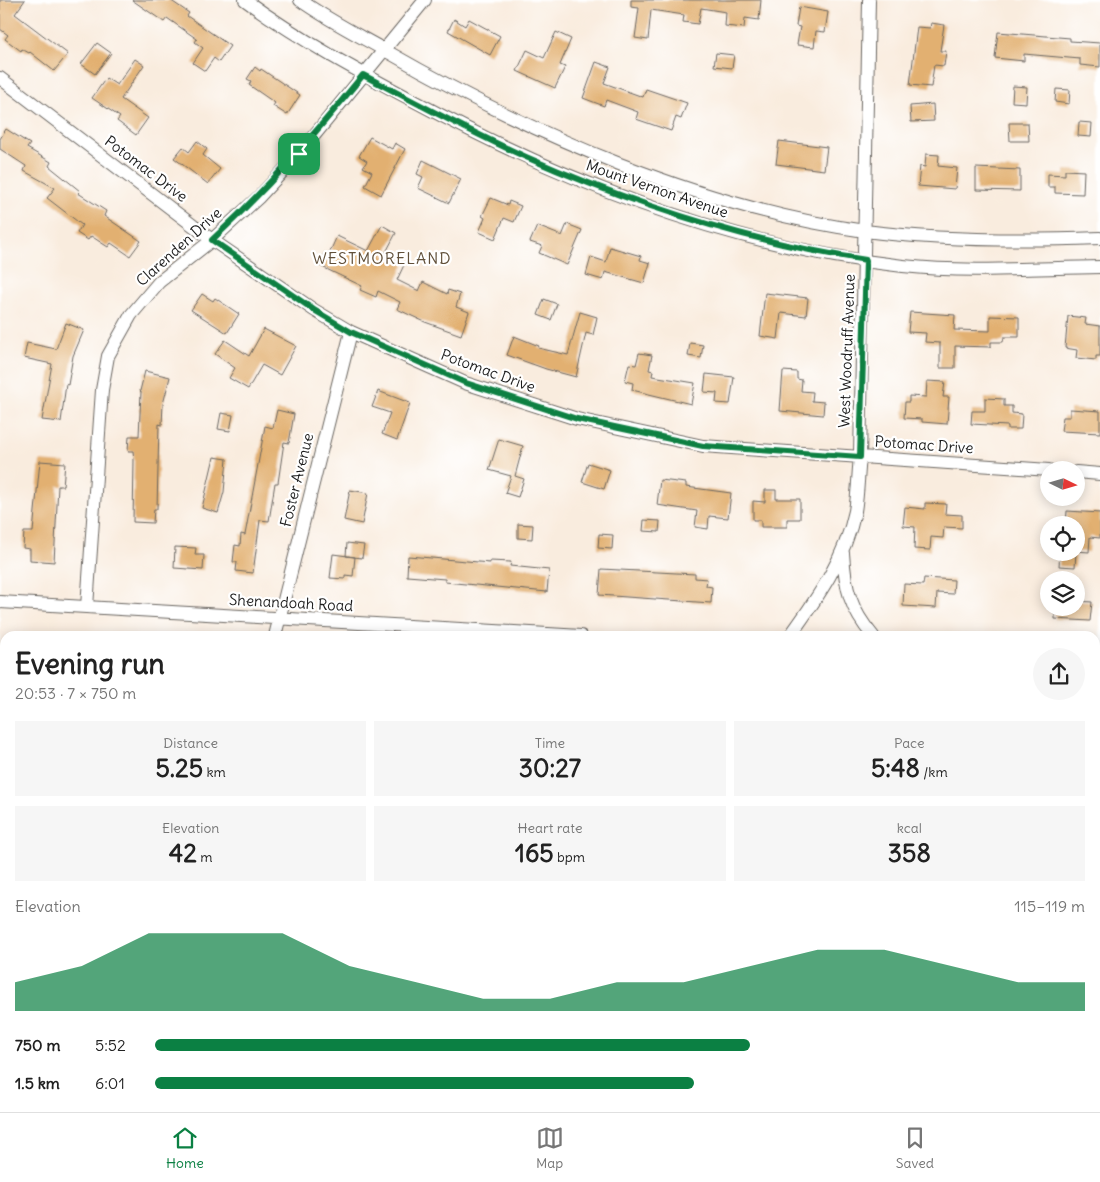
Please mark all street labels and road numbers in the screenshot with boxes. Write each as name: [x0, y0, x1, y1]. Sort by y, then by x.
street label: Potomac Drive: [101, 131, 191, 206]
street label: Mount Vernon Avenue: [584, 155, 731, 222]
street label: Clarenden Drive: [132, 203, 225, 290]
street label: West Woodruff Avenue: [834, 274, 859, 428]
street label: Potomac Drive: [438, 345, 538, 396]
street label: Foster Avenue: [276, 431, 317, 529]
street label: Potomac Drive: [874, 432, 974, 457]
street label: Shenandoah Road: [228, 590, 354, 615]

